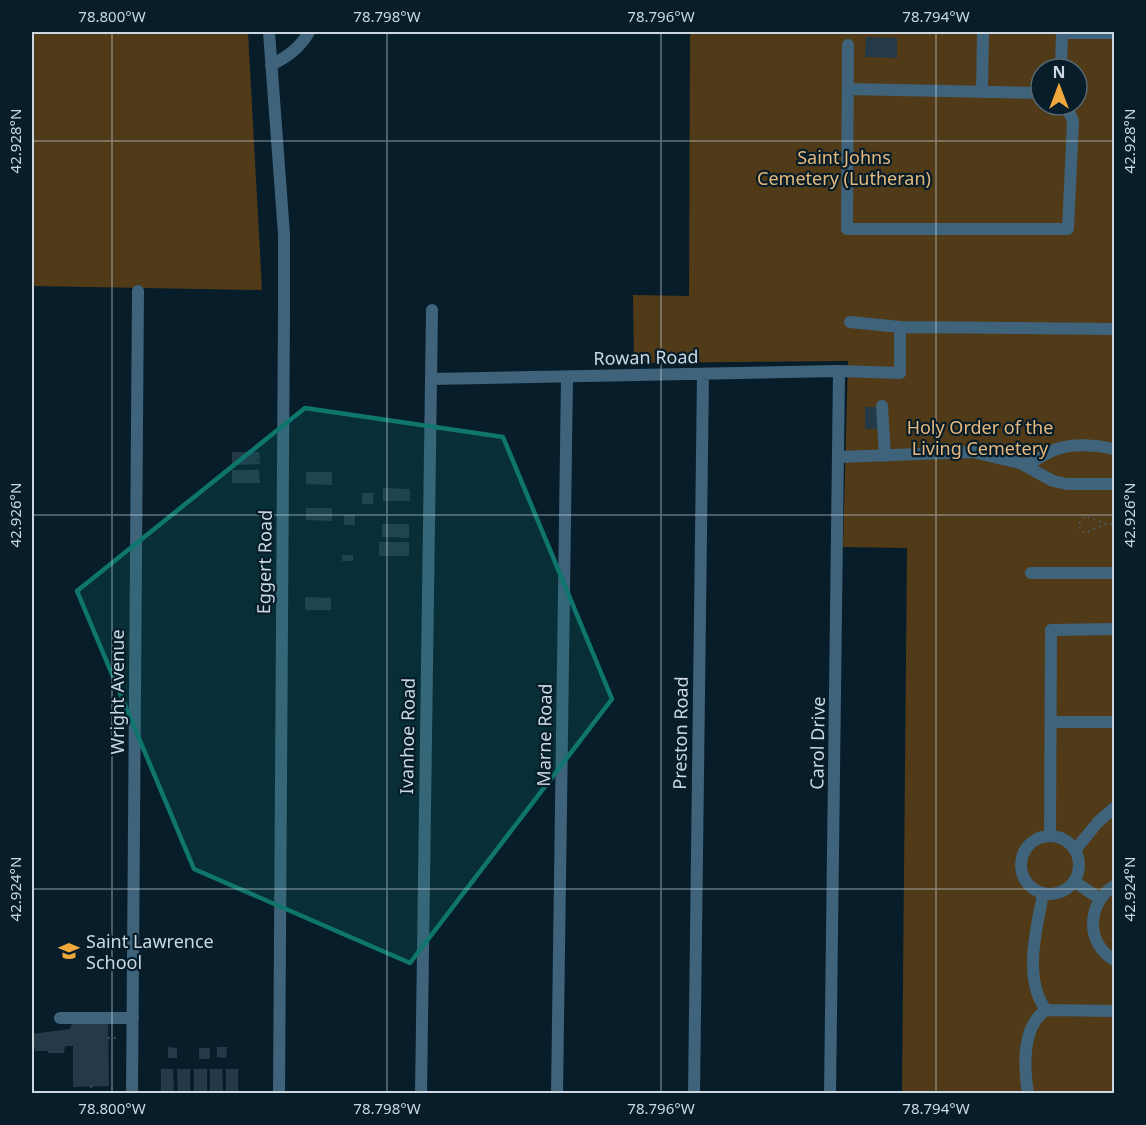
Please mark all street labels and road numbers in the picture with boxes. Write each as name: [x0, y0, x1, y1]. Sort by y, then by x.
street label: Rowan Road: [593, 344, 699, 370]
street label: Eggert Road: [251, 510, 277, 614]
street label: Wright Avenue: [105, 629, 129, 755]
street label: Preston Road: [667, 676, 693, 790]
street label: Ivanhoe Road: [394, 678, 420, 794]
street label: Marne Road: [531, 683, 557, 787]
street label: Carol Drive: [804, 696, 830, 790]

